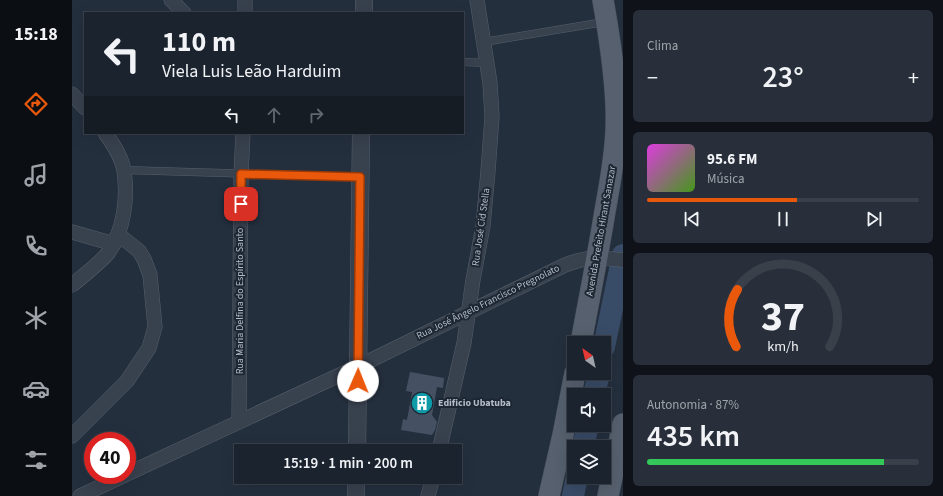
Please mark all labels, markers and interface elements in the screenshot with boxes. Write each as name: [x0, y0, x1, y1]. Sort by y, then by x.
text: 15:18: [14, 22, 58, 47]
text: 110 m: [162, 22, 236, 62]
icon: left: [96, 28, 148, 80]
text: Clima: [647, 37, 678, 55]
text: 23°: [762, 56, 804, 99]
text: Viela Luis Leão Harduim: [162, 59, 341, 84]
text: −: [647, 62, 658, 94]
text: +: [908, 62, 919, 94]
icon: directions: [22, 90, 50, 118]
icon: left: [221, 104, 243, 126]
icon: ahead: [263, 104, 285, 126]
icon: right: [305, 104, 327, 126]
text: 95.6 FM: [707, 149, 758, 170]
icon: music: [22, 161, 50, 189]
street label: Avenida Prefeito Hirant Sanazar: [583, 164, 619, 297]
text: Música: [707, 170, 745, 188]
pin: [224, 187, 258, 221]
street label: Rua José Cid Stella: [469, 187, 493, 267]
icon: arrive: [230, 193, 252, 215]
icon: previous: [681, 208, 703, 230]
icon: pause: [772, 208, 794, 230]
icon: next: [863, 208, 885, 230]
street label: Rua Maria Delfina do Espírito Santo: [233, 228, 247, 374]
icon: phone: [22, 232, 50, 260]
street label: Rua José Ângelo Francisco Pregnolato: [414, 261, 562, 343]
text: 37: [761, 287, 805, 347]
icon: climate: [22, 304, 50, 332]
text: km/h: [767, 335, 799, 356]
north arrow: [567, 336, 611, 380]
map controls: [567, 336, 611, 484]
position arrow: [337, 360, 379, 402]
icon: car: [22, 375, 50, 403]
button: sound: [567, 388, 611, 432]
building icon: Edificio Ubatuba: [409, 390, 435, 416]
place label: Edificio Ubatuba: [438, 396, 511, 410]
text: Autonomia · 87%: [647, 396, 739, 414]
text: 435 km: [647, 415, 740, 458]
speed limit sign: 40: [84, 432, 136, 484]
button: layers: [567, 440, 611, 484]
icon: filters: [22, 446, 50, 474]
text: 15:19 · 1 min · 200 m: [283, 453, 413, 474]

